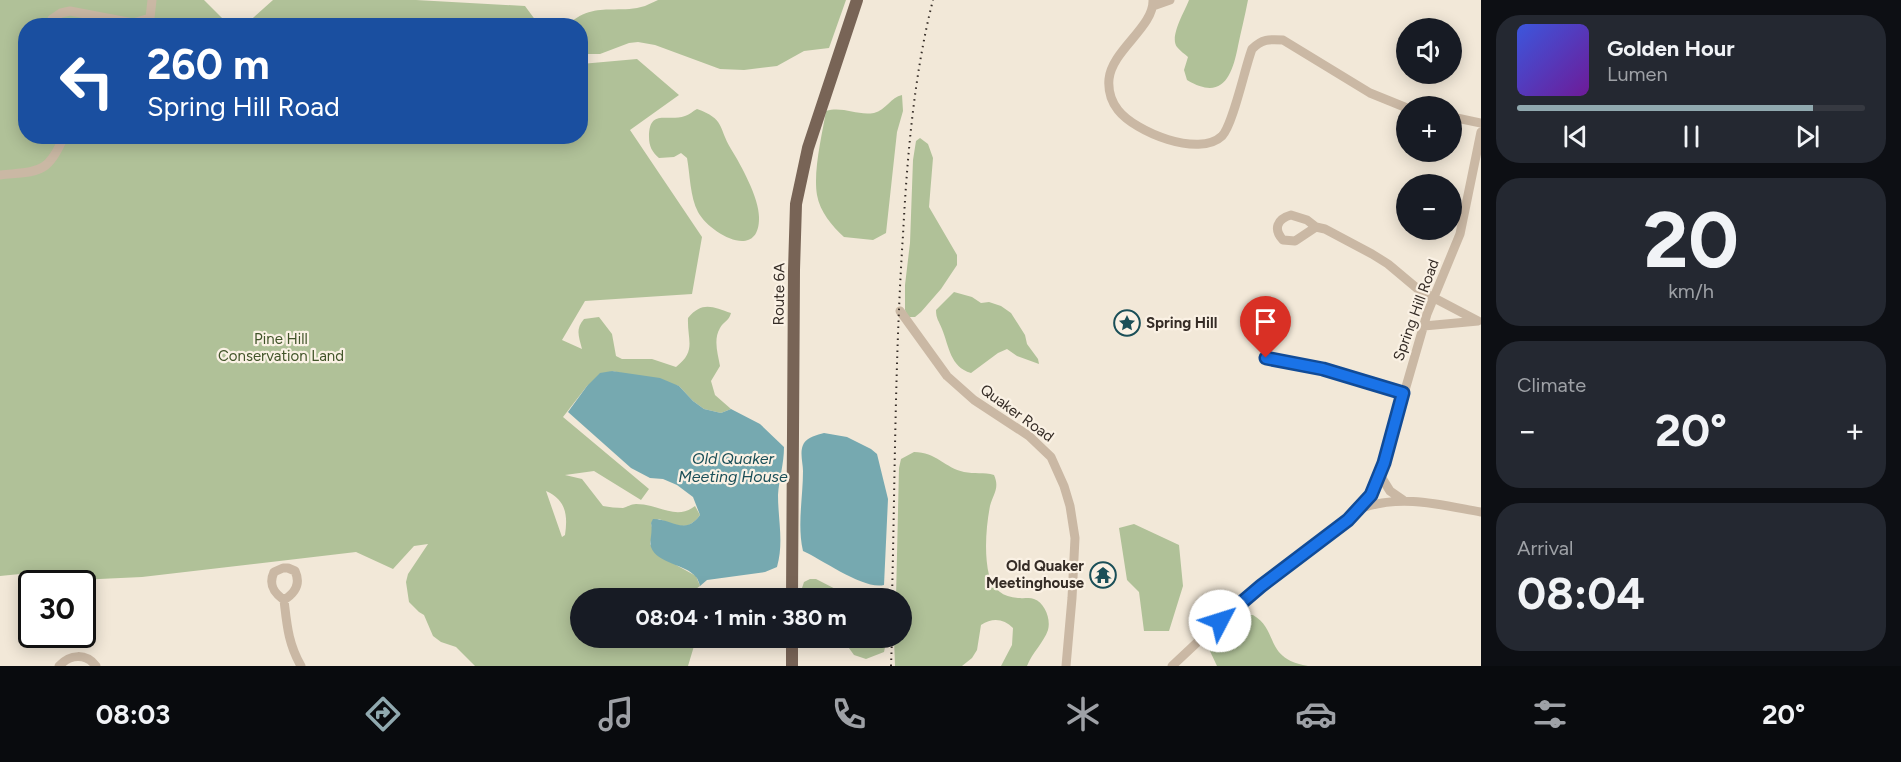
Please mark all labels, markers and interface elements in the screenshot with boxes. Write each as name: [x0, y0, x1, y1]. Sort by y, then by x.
map controls: [1396, 18, 1462, 240]
button: sound: [1396, 18, 1462, 84]
text: Golden Hour: [1607, 35, 1735, 62]
text: 260 m: [147, 39, 270, 90]
icon: left: [48, 42, 126, 120]
text: Lumen: [1607, 62, 1668, 86]
text: Spring Hill Road: [147, 90, 340, 123]
button: +: [1396, 96, 1462, 162]
icon: previous: [1559, 120, 1592, 153]
icon: pause: [1675, 120, 1708, 153]
icon: next: [1791, 120, 1824, 153]
button: −: [1396, 174, 1462, 240]
text: 20: [1643, 193, 1739, 287]
street label: Spring Hill Road: [1389, 257, 1443, 363]
street label: Route 6A: [769, 263, 789, 325]
text: km/h: [1668, 279, 1714, 303]
pin: [1240, 296, 1291, 358]
icon: arrive: [1249, 305, 1282, 338]
place icon: Spring Hill: [1112, 308, 1142, 338]
place label: Spring Hill: [1146, 314, 1217, 332]
park label: Pine Hill Conservation Land: [218, 330, 344, 365]
text: Climate: [1517, 373, 1586, 397]
street label: Quaker Road: [977, 380, 1057, 446]
text: 20°: [1655, 403, 1727, 457]
text: −: [1517, 411, 1538, 450]
text: +: [1844, 411, 1865, 450]
water label: Old Quaker Meeting House: [678, 449, 788, 486]
text: Arrival: [1517, 536, 1573, 560]
place label: Old Quaker Meetinghouse: [986, 557, 1085, 592]
temple icon: Old Quaker Meetinghouse: [1088, 560, 1118, 590]
text: 08:04: [1517, 566, 1645, 620]
speed limit sign: 30: [18, 570, 96, 648]
position arrow: [1188, 589, 1252, 653]
text: 08:04 · 1 min · 380 m: [635, 604, 847, 631]
icon: directions: [362, 693, 404, 735]
icon: music: [595, 693, 637, 735]
icon: phone: [828, 693, 870, 735]
icon: climate: [1062, 693, 1104, 735]
icon: car: [1295, 693, 1337, 735]
icon: filters: [1529, 693, 1571, 735]
text: 08:03: [96, 698, 170, 731]
text: 20°: [1762, 698, 1805, 731]

